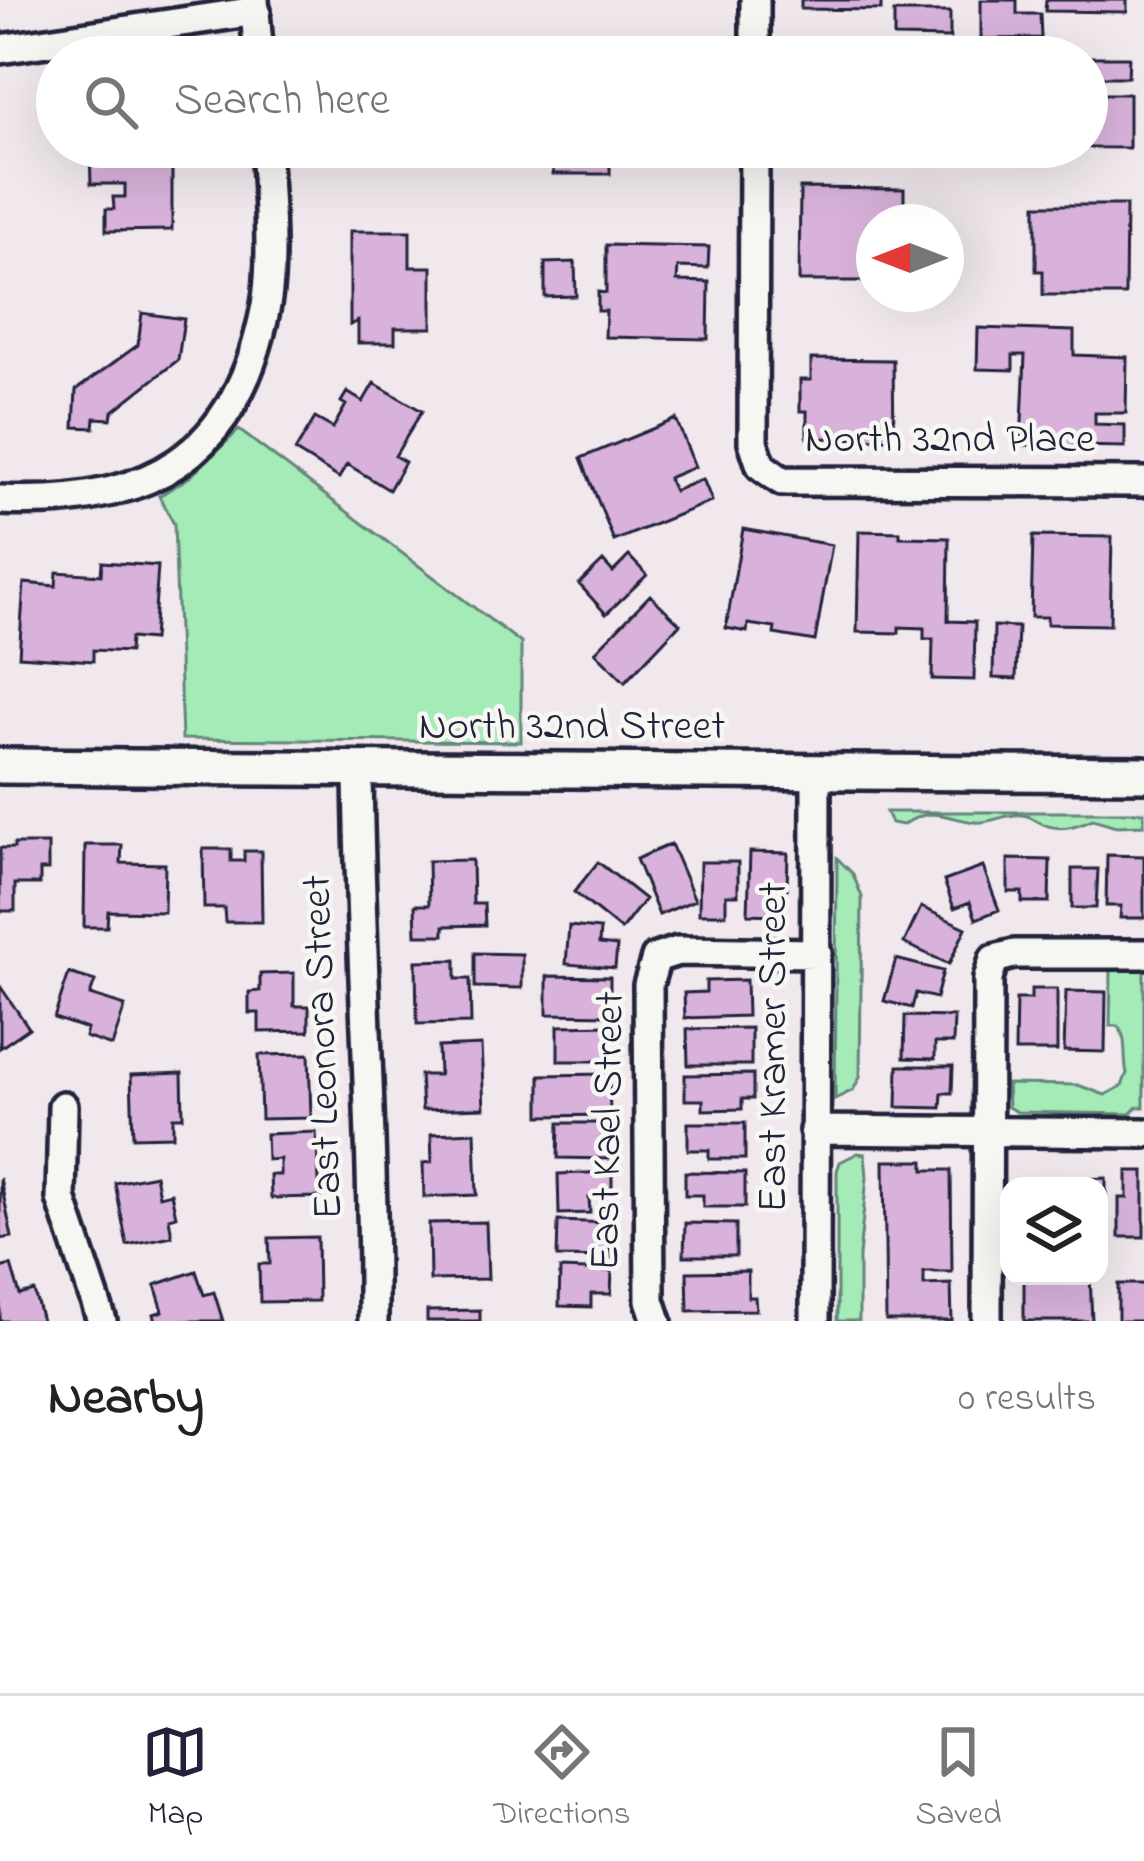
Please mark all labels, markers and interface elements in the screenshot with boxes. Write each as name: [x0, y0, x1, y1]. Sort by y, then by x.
search box: [36, 36, 1108, 168]
icon: search: [78, 69, 144, 135]
text: Search here: [174, 69, 390, 135]
north arrow: [856, 204, 964, 312]
street label: North 32nd Place: [805, 410, 1095, 471]
street label: North 32nd Street: [419, 697, 725, 758]
street label: East Leonora Street: [288, 874, 360, 1220]
street label: East Kramer Street: [744, 882, 805, 1212]
street label: East Kael Street: [576, 991, 642, 1271]
map controls: [1000, 1177, 1108, 1285]
button: layers: [1000, 1177, 1108, 1285]
text: Nearby: [48, 1362, 204, 1437]
text: 0 results: [958, 1371, 1096, 1428]
tab: Map: [142, 1719, 208, 1839]
tab: Directions: [493, 1719, 631, 1839]
tab: Saved: [915, 1719, 1002, 1839]

